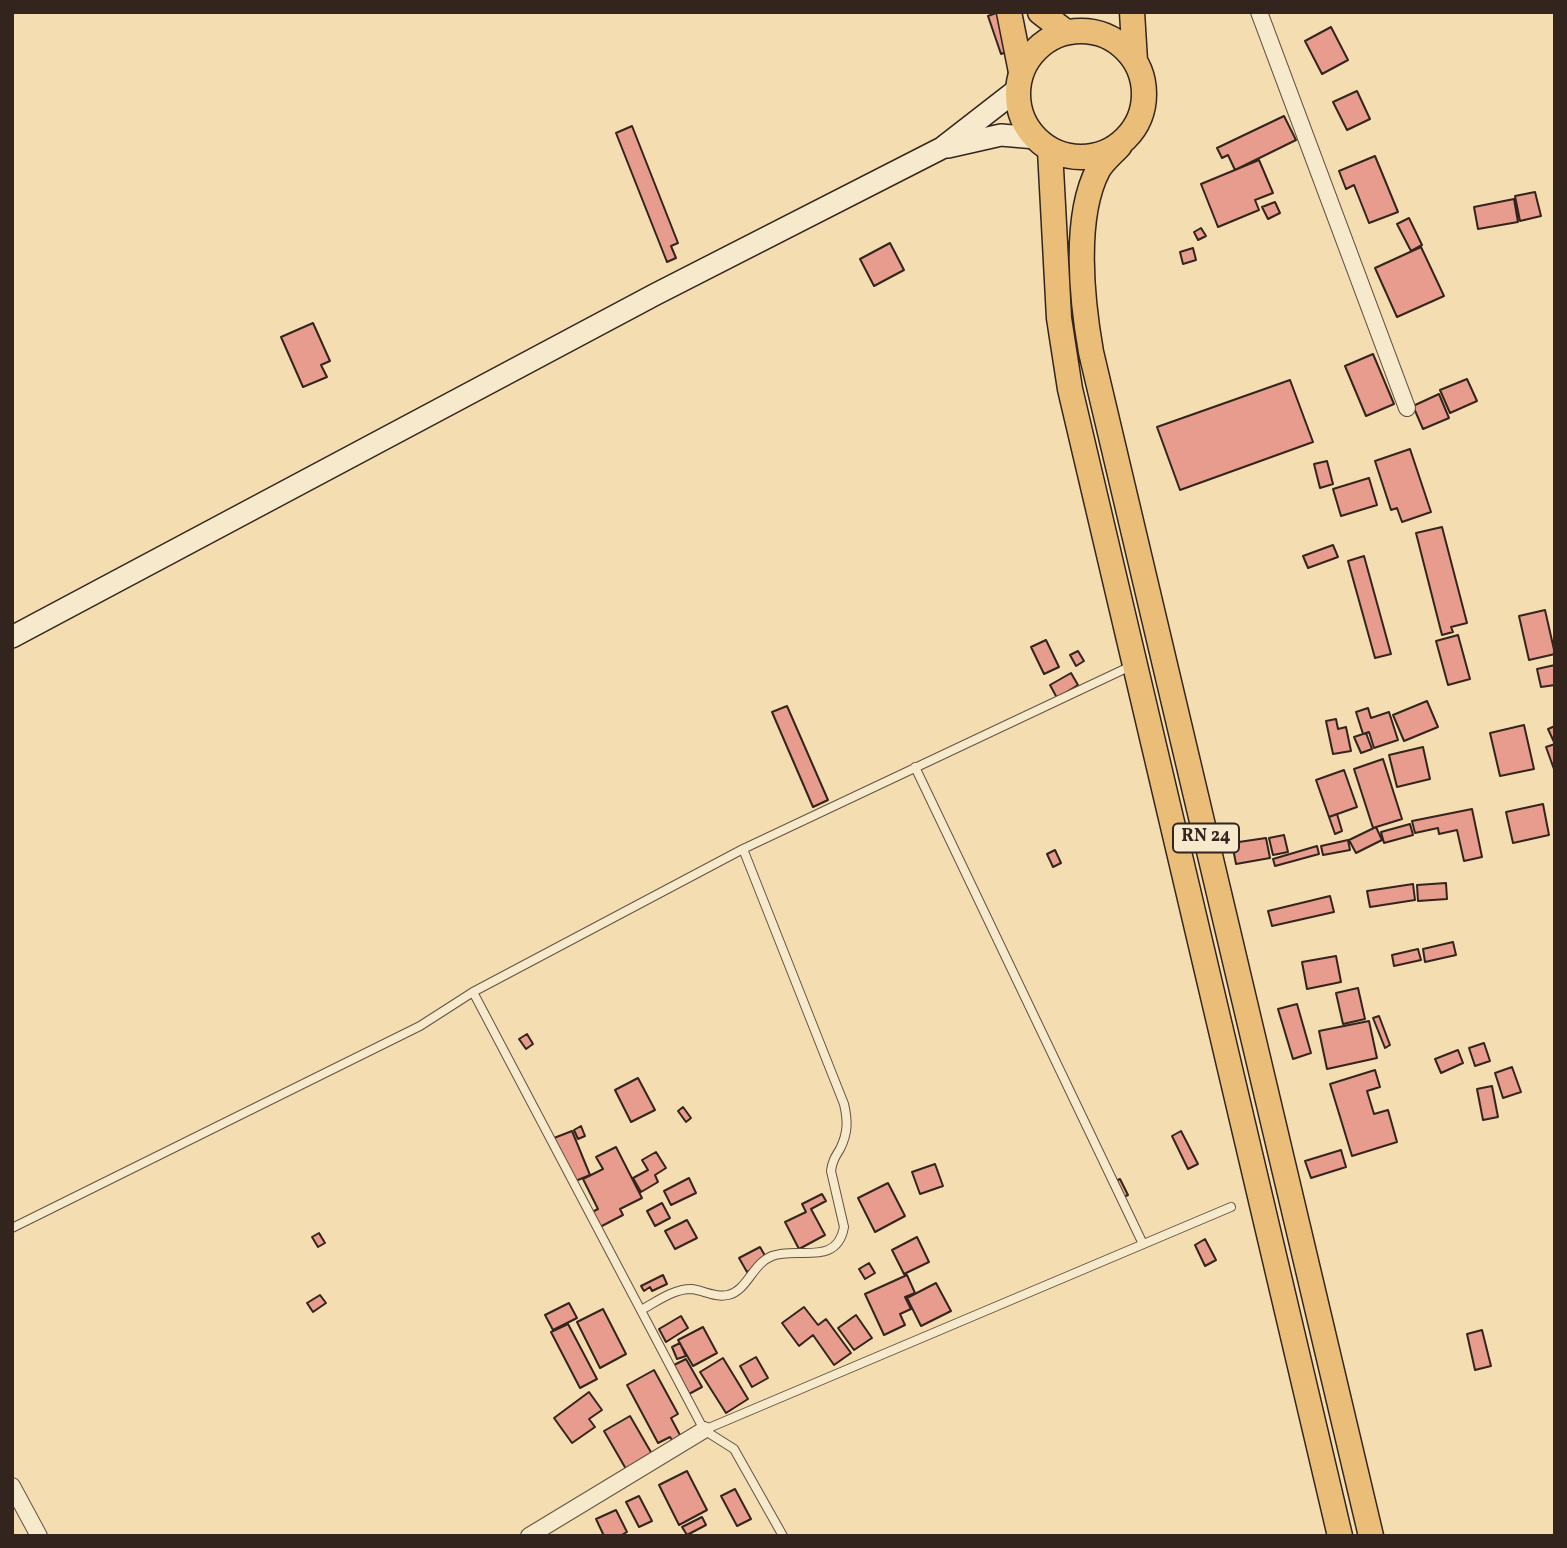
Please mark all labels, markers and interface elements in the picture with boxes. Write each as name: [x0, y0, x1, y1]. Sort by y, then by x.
road number: RN 24: [1173, 824, 1239, 852]

